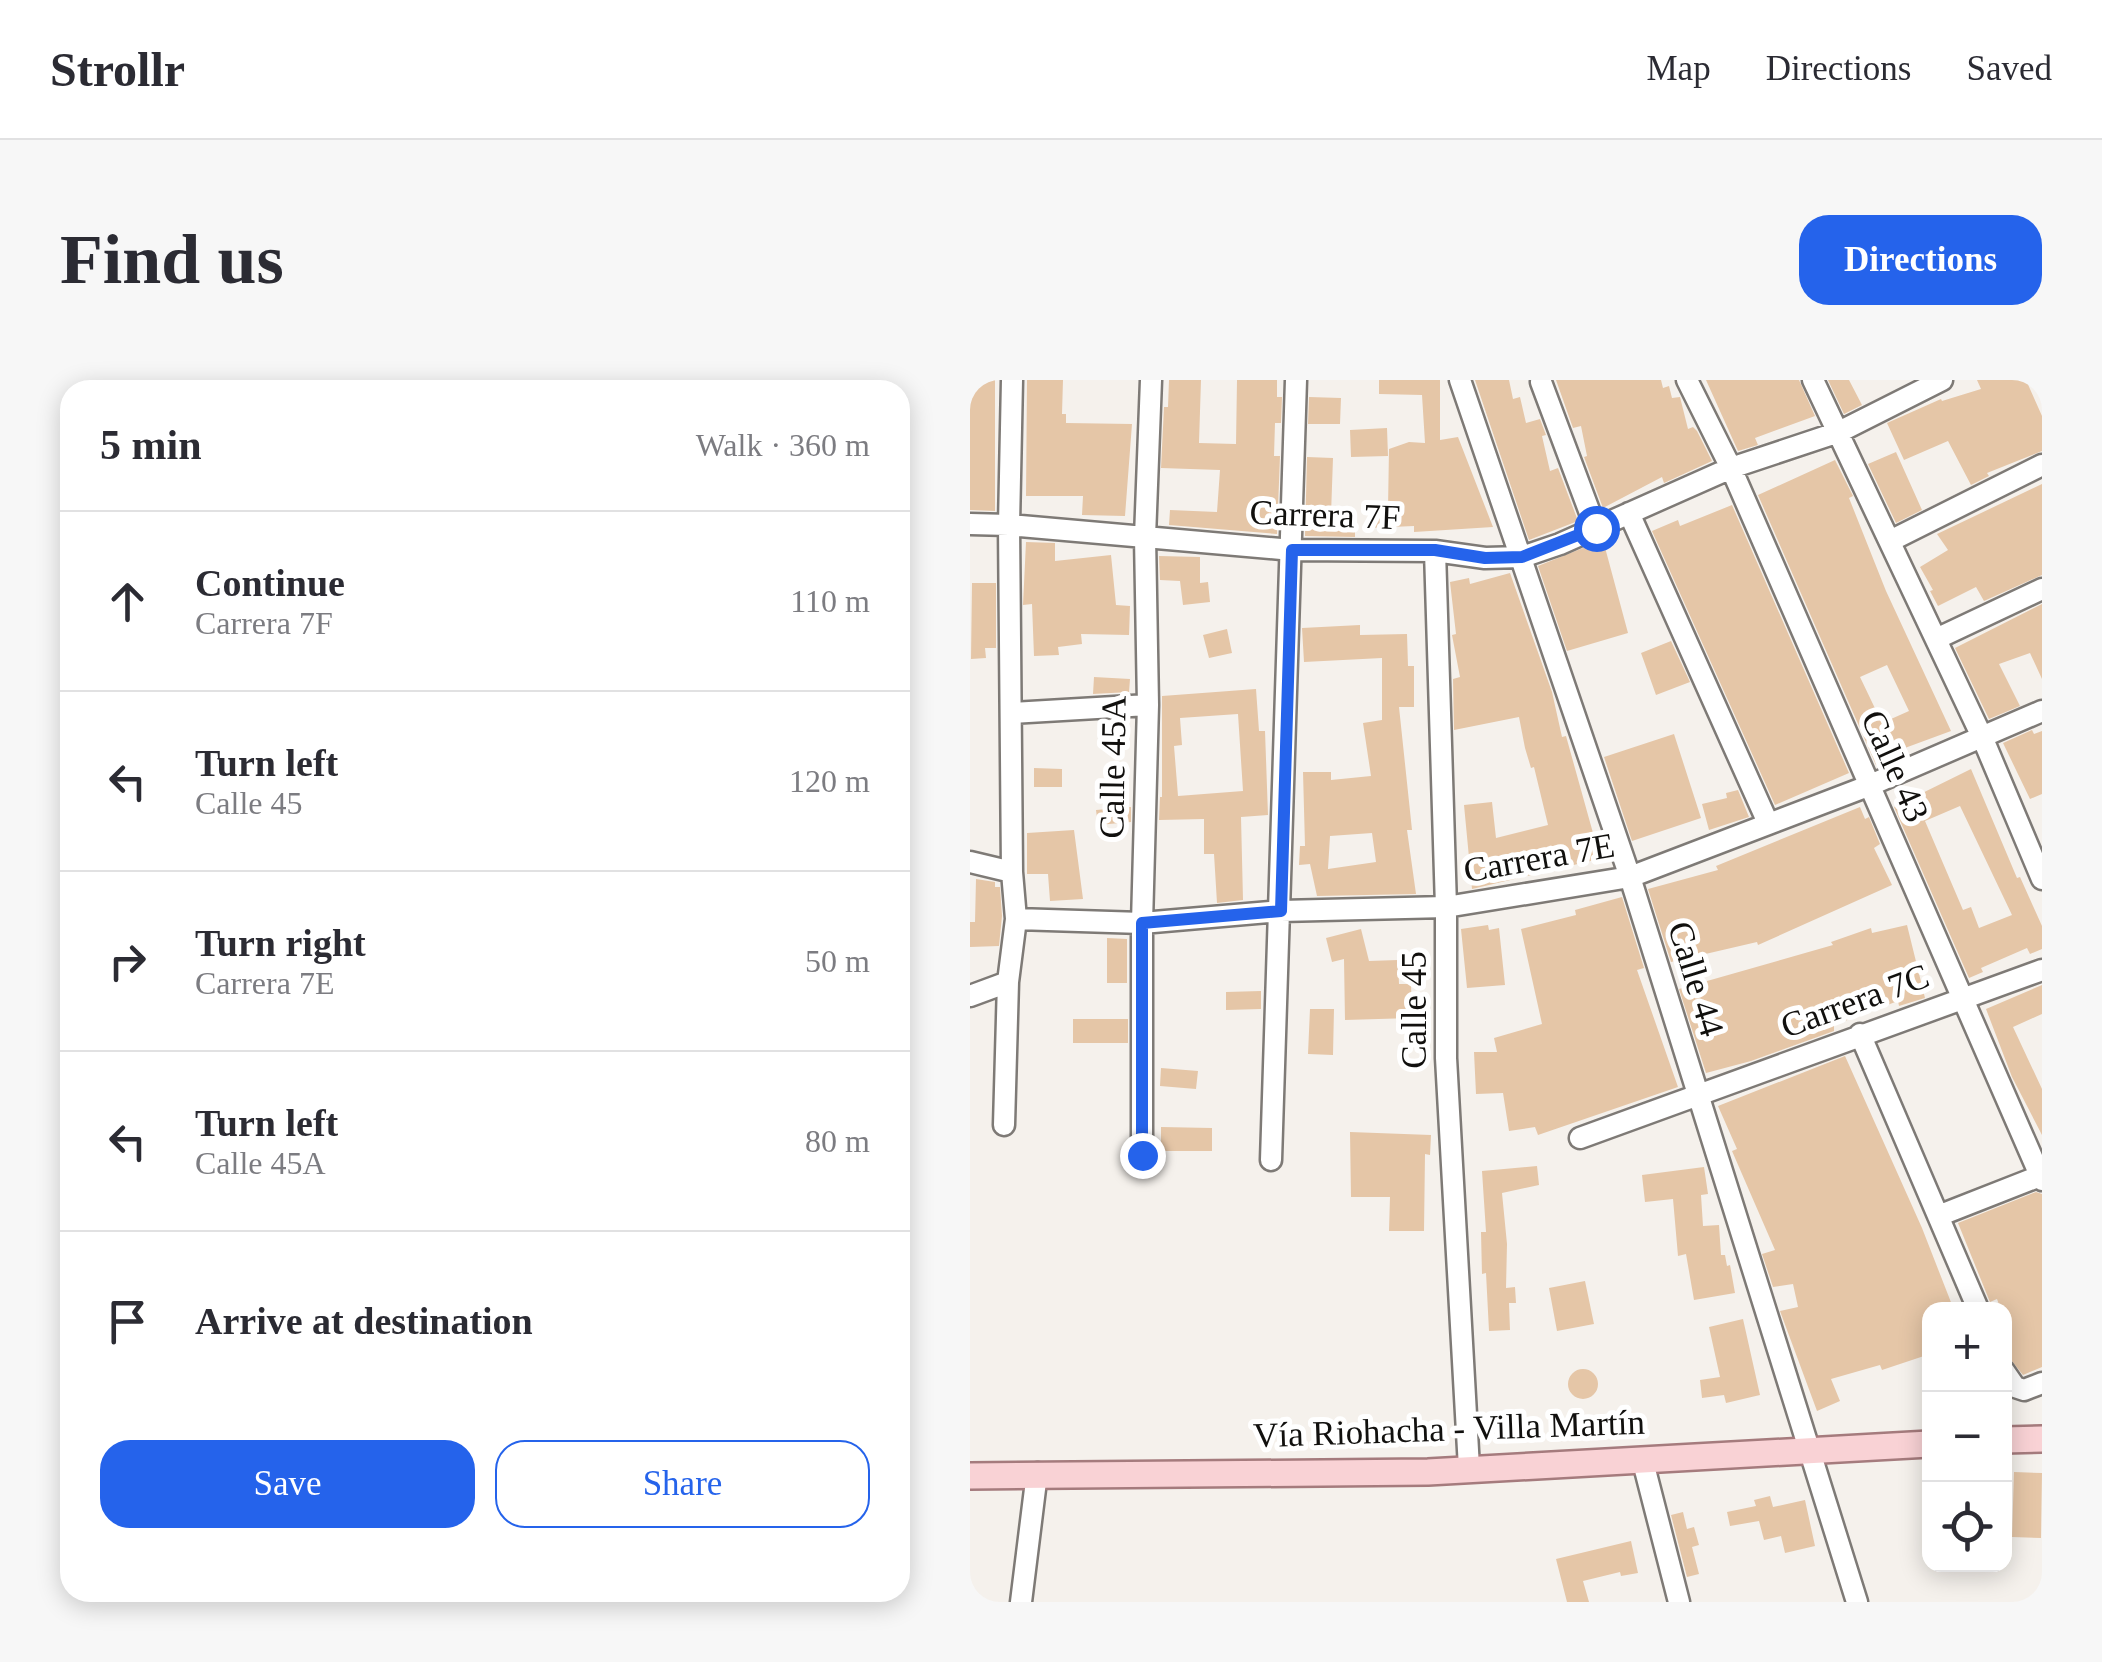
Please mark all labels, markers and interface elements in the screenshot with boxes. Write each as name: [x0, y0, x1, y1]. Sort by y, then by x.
text: Strollr: [50, 43, 185, 96]
text: Map: [1647, 49, 1711, 88]
text: Directions: [1766, 49, 1911, 88]
text: Saved: [1966, 49, 2052, 88]
button: Directions: [1799, 215, 2042, 305]
text: Find us: [60, 221, 284, 298]
text: 5 min: [100, 422, 202, 468]
text: Walk · 360 m: [696, 427, 870, 463]
street label: Carrera 7F: [1249, 493, 1401, 537]
route start: [1574, 506, 1620, 552]
text: Continue: [195, 562, 345, 604]
icon: ahead: [100, 574, 155, 629]
text: 110 m: [790, 583, 870, 619]
text: Carrera 7F: [195, 605, 333, 641]
street label: Calle 45A: [1092, 695, 1134, 839]
street label: Calle 43: [1853, 704, 1937, 828]
text: Turn left: [195, 742, 338, 784]
icon: left: [100, 754, 155, 809]
text: 120 m: [789, 763, 870, 799]
text: Calle 45: [195, 785, 303, 821]
street label: Carrera 7E: [1460, 826, 1618, 890]
street label: Calle 44: [1660, 917, 1732, 1041]
text: Turn right: [195, 922, 366, 964]
icon: right: [100, 934, 155, 989]
text: 50 m: [805, 943, 870, 979]
street label: Calle 45: [1395, 951, 1434, 1069]
street label: Carrera 7C: [1776, 956, 1934, 1046]
text: Carrera 7E: [195, 965, 334, 1001]
text: Turn left: [195, 1102, 338, 1144]
icon: left: [100, 1114, 155, 1169]
text: 80 m: [805, 1123, 870, 1159]
route end: [1120, 1133, 1166, 1179]
text: Calle 45A: [195, 1145, 326, 1181]
icon: arrive: [100, 1294, 155, 1349]
text: Arrive at destination: [195, 1300, 533, 1342]
map controls: [1922, 1302, 2012, 1572]
button: +: [1922, 1302, 2012, 1392]
button: −: [1922, 1392, 2012, 1482]
street label: Vía Riohacha - Villa Martín: [1253, 1403, 1645, 1455]
button: Save: [100, 1440, 475, 1528]
button: Share: [495, 1440, 870, 1528]
button: locate: [1922, 1482, 2012, 1572]

